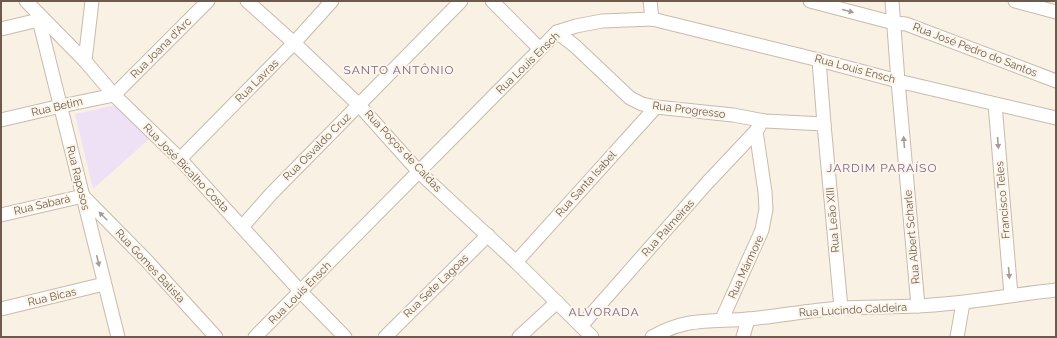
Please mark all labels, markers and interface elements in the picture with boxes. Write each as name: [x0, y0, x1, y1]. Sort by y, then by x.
one-way arrow: [842, 8, 854, 14]
street label: Rua Joana d'Arc: [128, 15, 194, 81]
street label: Rua José Pedro do Santos: [911, 20, 1039, 80]
street label: Rua Louis Ensch: [494, 29, 562, 97]
street label: Rua Louis Ensch: [813, 52, 897, 86]
street label: Rua Lavras: [233, 57, 281, 105]
district label: SANTO ANTÔNIO: [344, 63, 454, 77]
street label: Rua Betim: [30, 95, 84, 119]
street label: Rua Progresso: [652, 99, 727, 121]
street label: Rua Poços de Caldas: [362, 107, 444, 195]
street label: Rua Osvaldo Cruz: [281, 110, 354, 183]
street label: Rua José Bicalho Costa: [140, 121, 232, 215]
one-way arrow: [900, 136, 907, 148]
one-way arrow: [995, 137, 1002, 149]
street label: Rua Raposos: [64, 144, 92, 212]
street label: Rua Santa Isabel: [553, 148, 619, 220]
district label: JARDIM PARAÍSO: [827, 161, 937, 175]
street label: Francisco Teles: [993, 161, 1013, 239]
street label: Rua Leão XIII: [824, 187, 842, 253]
street label: Rua Albert Scharle: [901, 189, 923, 285]
street label: Rua Sabará: [12, 192, 72, 218]
street label: Rua Palmeiras: [639, 197, 697, 259]
one-way arrow: [98, 211, 108, 221]
street label: Rua Gomes Batista: [113, 227, 187, 306]
street label: Rua Mármore: [726, 233, 767, 301]
street label: Rua Sete Lagoas: [401, 252, 471, 320]
one-way arrow: [96, 255, 102, 267]
street label: Rua Louis Ensch: [266, 259, 334, 327]
one-way arrow: [1006, 267, 1013, 279]
street label: Rua Bicas: [26, 285, 78, 309]
street label: Rua Lucindo Caldeira: [798, 301, 908, 319]
district label: ALVORADA: [568, 305, 640, 319]

